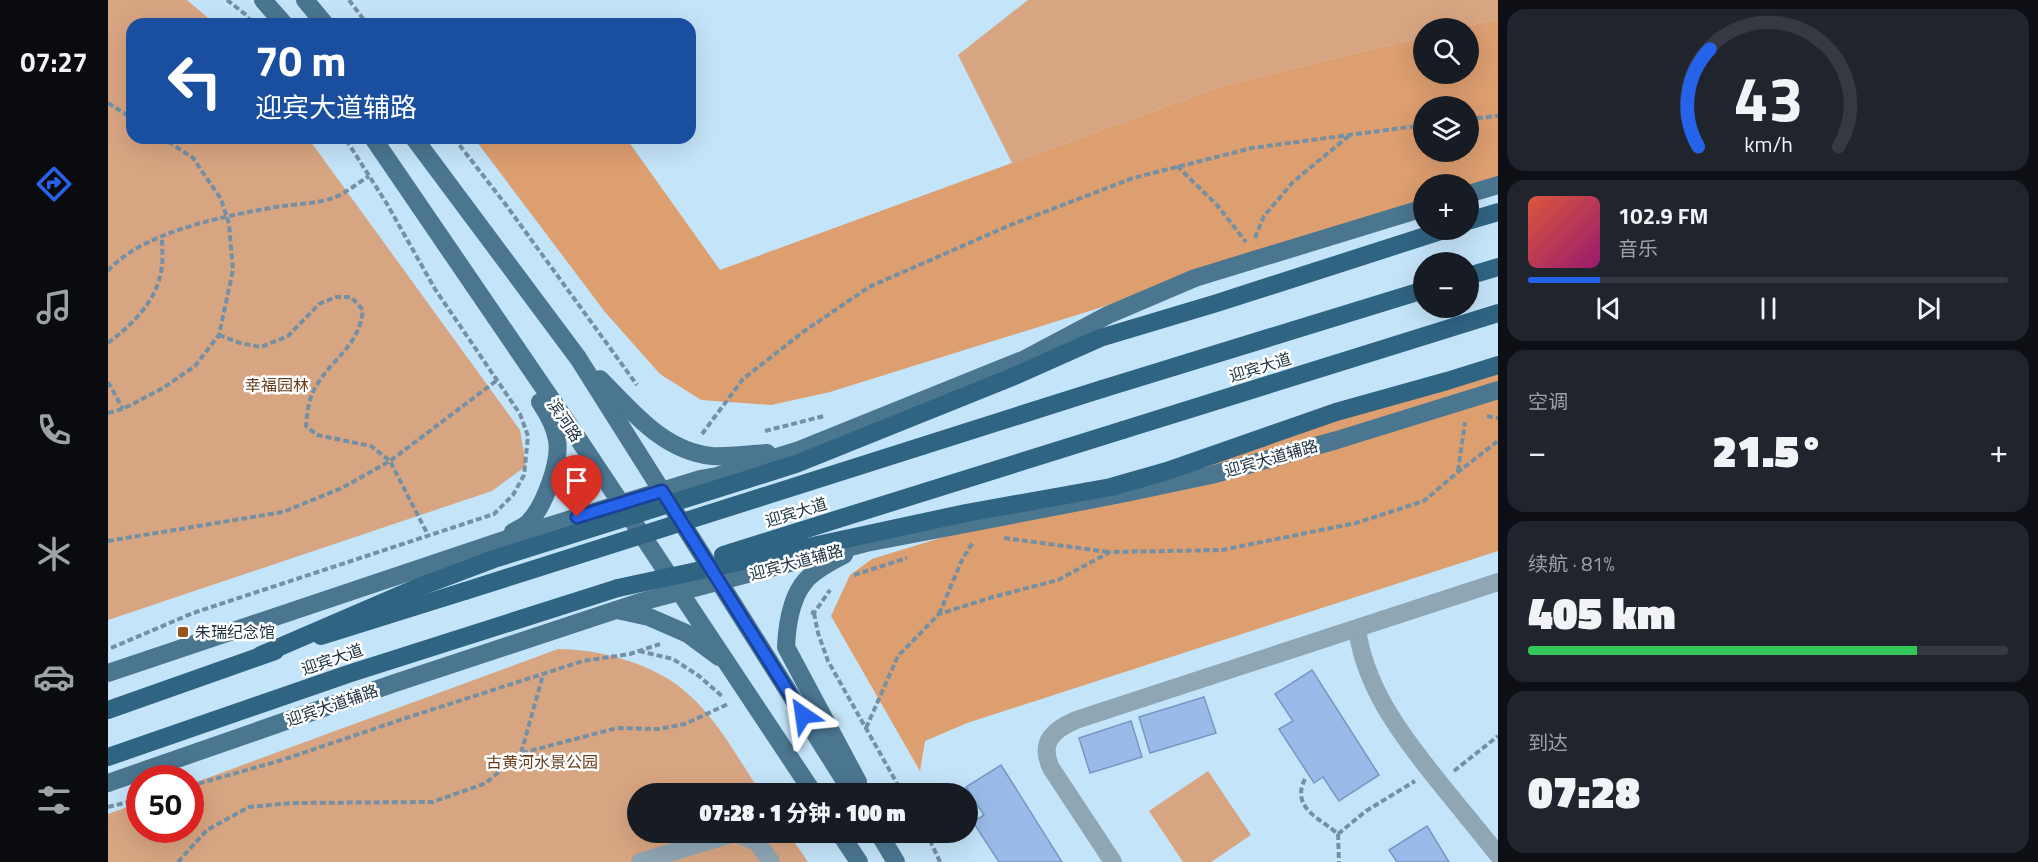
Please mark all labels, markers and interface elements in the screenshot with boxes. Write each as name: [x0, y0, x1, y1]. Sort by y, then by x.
map controls: [1413, 18, 1479, 318]
button: search: [1413, 18, 1479, 84]
text: 70 m: [255, 28, 347, 92]
text: 07:27: [20, 41, 88, 82]
icon: left: [156, 42, 234, 120]
text: 43: [1733, 50, 1803, 145]
text: 迎宾大道辅路: [255, 86, 417, 127]
button: layers: [1413, 96, 1479, 162]
text: km/h: [1744, 128, 1792, 160]
icon: directions: [33, 163, 75, 205]
button: +: [1413, 174, 1479, 240]
text: 102.9 FM: [1618, 199, 1708, 233]
text: 音乐: [1618, 233, 1658, 264]
button: −: [1413, 252, 1479, 318]
icon: music: [33, 286, 75, 328]
icon: previous: [1592, 292, 1625, 325]
icon: pause: [1752, 292, 1785, 325]
icon: next: [1912, 292, 1945, 325]
street label: 迎宾大道: [1226, 346, 1294, 388]
park label: 幸福园林: [245, 373, 309, 397]
text: 空调: [1528, 386, 1568, 417]
street label: 滨河路: [542, 393, 588, 447]
icon: phone: [33, 409, 75, 451]
text: 21.5°: [1712, 416, 1824, 484]
text: −: [1528, 426, 1546, 476]
text: +: [1990, 426, 2008, 476]
street label: 迎宾大道辅路: [1222, 433, 1320, 483]
pin: [551, 455, 602, 517]
icon: arrive: [560, 464, 593, 497]
street label: 迎宾大道: [762, 491, 830, 533]
icon: climate: [33, 533, 75, 575]
street label: 迎宾大道辅路: [747, 538, 845, 586]
text: 续航 · 81%: [1528, 548, 1615, 579]
text: 405 km: [1528, 578, 1676, 646]
place label: 朱瑞纪念馆: [195, 620, 275, 644]
marker: 朱瑞纪念馆: [176, 625, 190, 639]
street label: 迎宾大道: [298, 637, 366, 681]
icon: car: [33, 656, 75, 698]
street label: 迎宾大道辅路: [283, 678, 381, 732]
position arrow: [771, 683, 835, 747]
text: 到达: [1528, 727, 1568, 758]
park label: 古黄河水景公园: [486, 750, 598, 774]
text: 07:28: [1528, 757, 1640, 825]
speed limit sign: 50: [126, 765, 204, 843]
icon: filters: [33, 779, 75, 821]
text: 07:28 · 1 分钟 · 100 m: [699, 796, 906, 830]

